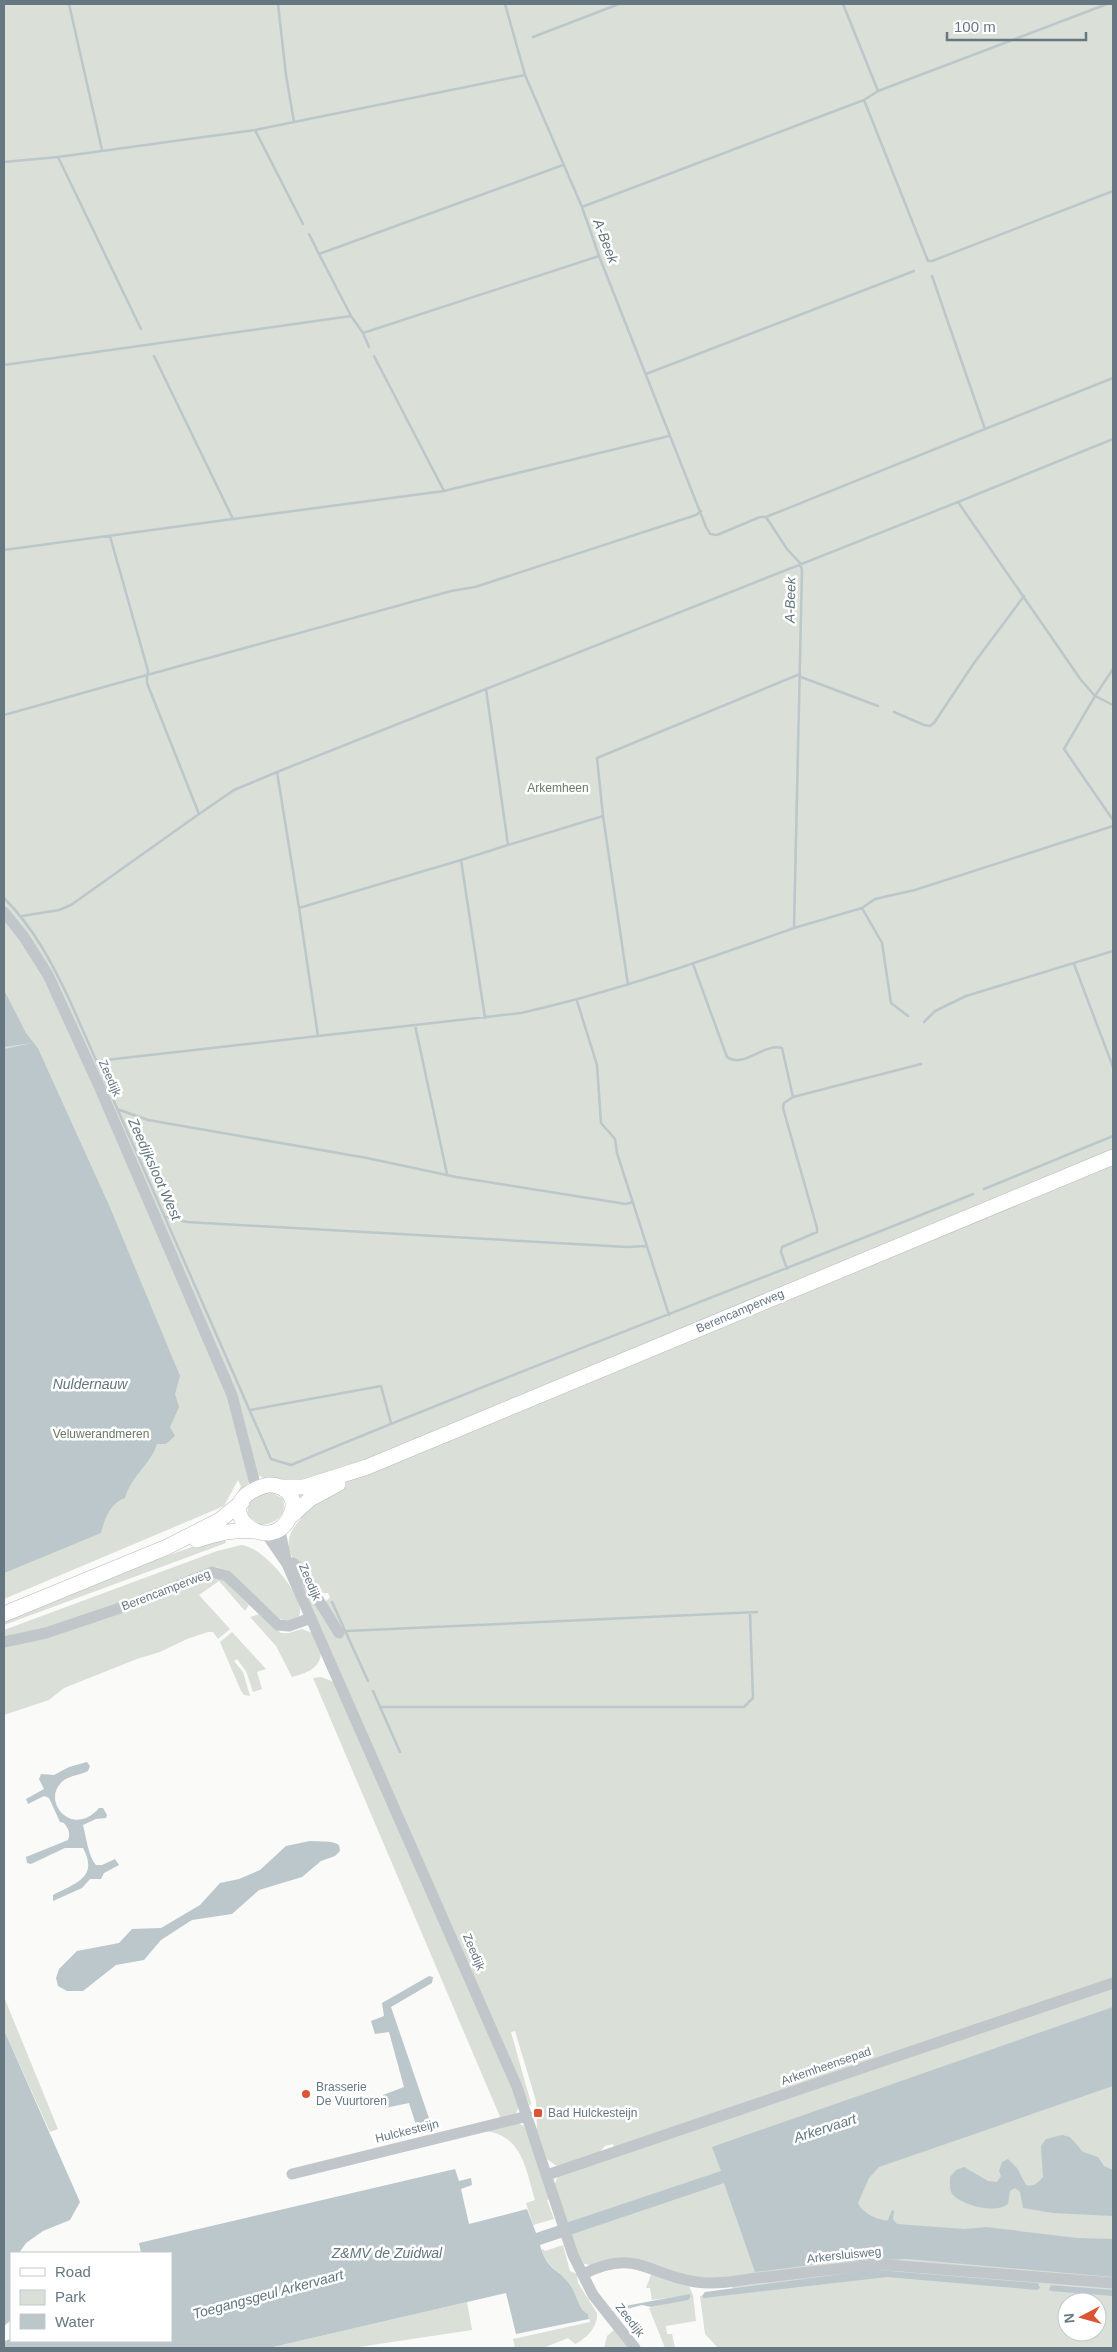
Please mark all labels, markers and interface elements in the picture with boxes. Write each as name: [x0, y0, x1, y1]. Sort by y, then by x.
scale bar: [947, 10, 1086, 42]
text: 100 m: [954, 18, 996, 35]
water label: A-Beek: [590, 216, 622, 266]
water label: A-Beek: [782, 576, 798, 624]
park label: Arkemheen: [527, 781, 589, 795]
street label: Zeedijk: [96, 1057, 125, 1099]
water label: Zeedijksloot West: [125, 1114, 185, 1224]
street label: Berencamperweg: [694, 1286, 786, 1336]
water label: Nuldernauw: [53, 1376, 128, 1392]
park label: Veluwerandmeren: [53, 1427, 149, 1441]
street label: Zeedijk: [296, 1561, 324, 1603]
street label: Berencamperweg: [120, 1567, 212, 1613]
street label: Zeedijk: [460, 1931, 488, 1973]
street label: Arkemheensepad: [779, 2044, 873, 2088]
place label: Brasserie De Vuurtoren: [316, 2080, 387, 2108]
marker: Brasserie De Vuurtoren: [300, 2088, 312, 2100]
place label: Bad Hulckesteijn: [548, 2106, 637, 2120]
marker: Bad Hulckesteijn: [532, 2107, 544, 2119]
water label: Arkervaart: [791, 2110, 859, 2146]
street label: Hulckesteijn: [374, 2116, 440, 2146]
street label: Arkersluisweg: [806, 2244, 882, 2266]
water label: Z&MV de Zuidwal: [331, 2245, 443, 2261]
legend: [10, 2252, 172, 2342]
text: Road: [55, 2263, 91, 2280]
water label: Toegangsgeul Arkervaart: [191, 2266, 346, 2322]
text: Park: [55, 2288, 86, 2305]
north arrow: [1057, 2292, 1107, 2342]
street label: Zeedijk: [613, 2300, 648, 2340]
text: N: [1061, 2312, 1078, 2324]
text: Water: [55, 2313, 94, 2330]

